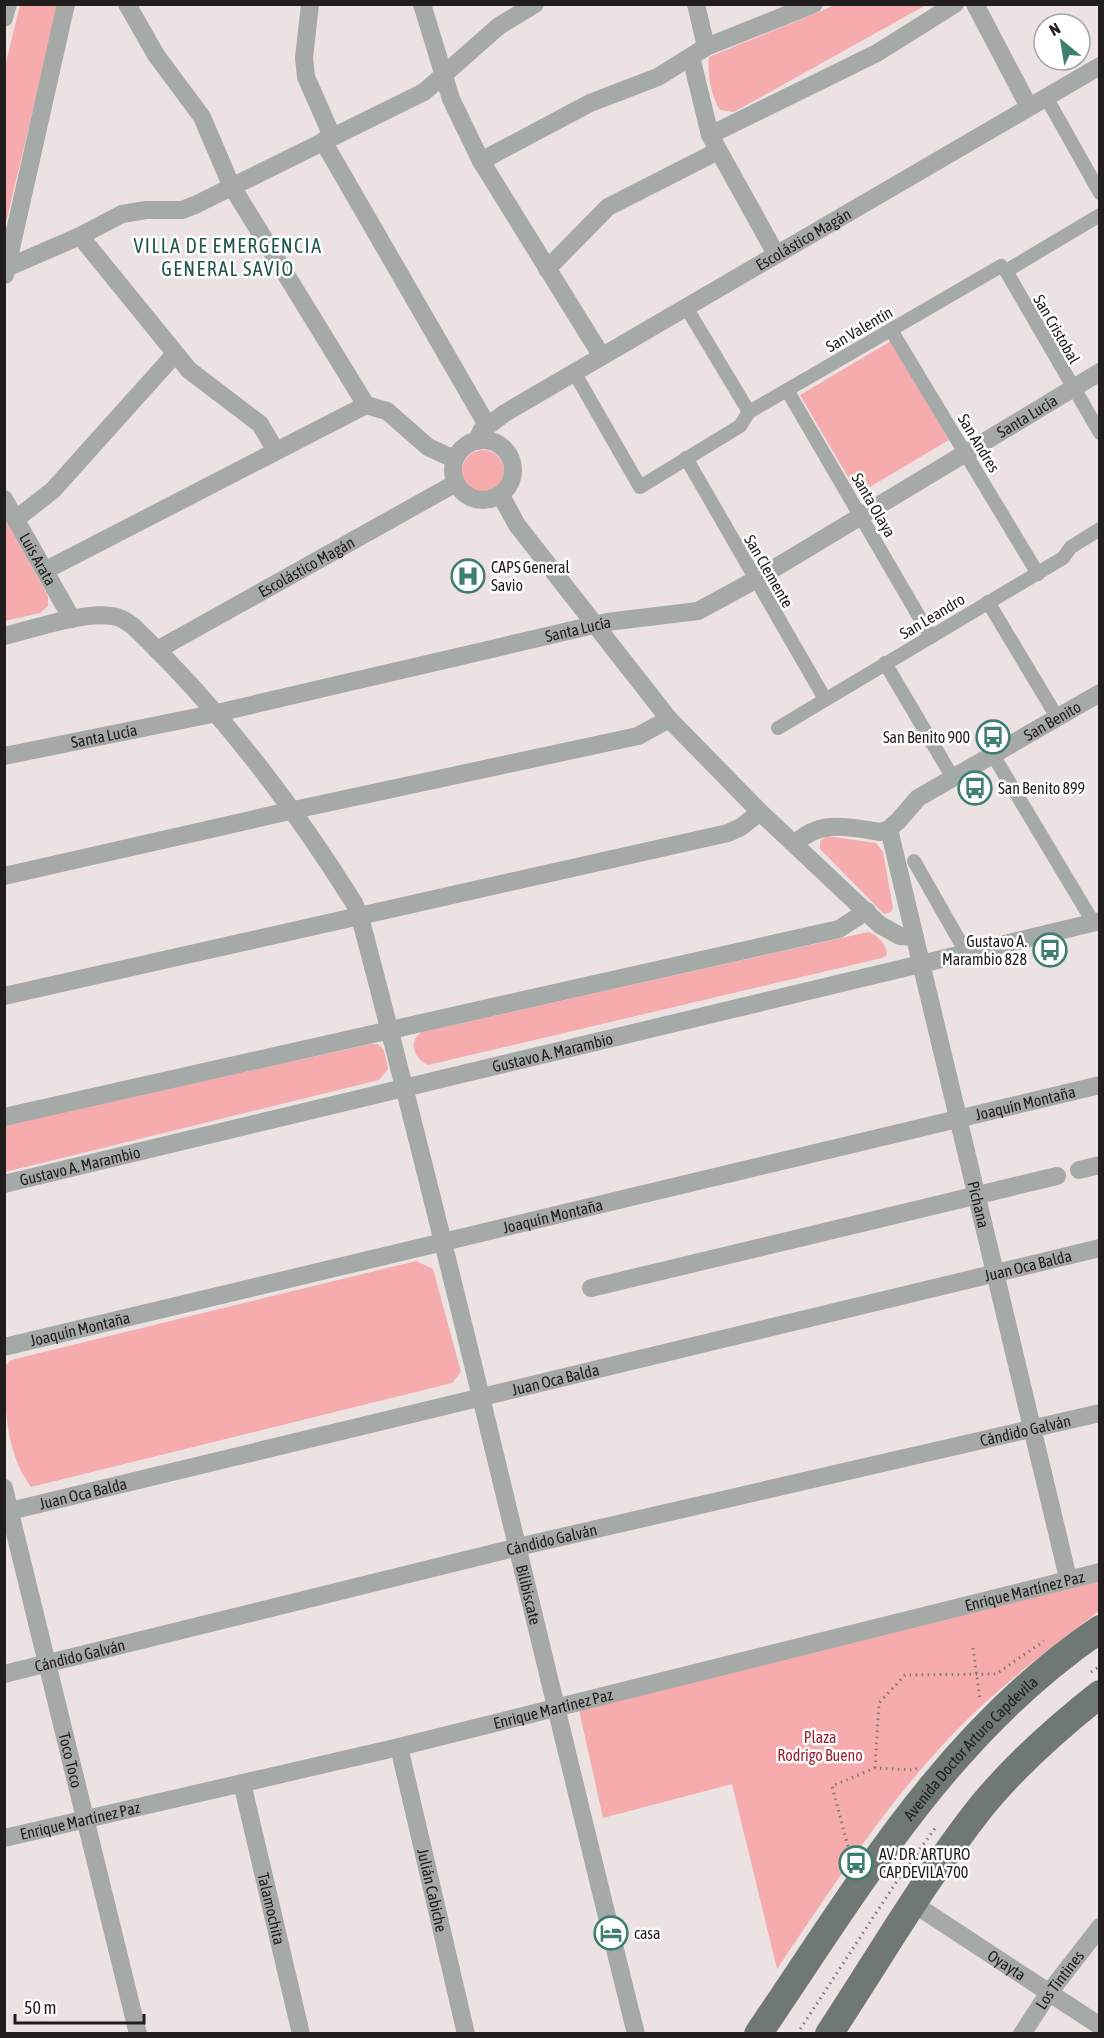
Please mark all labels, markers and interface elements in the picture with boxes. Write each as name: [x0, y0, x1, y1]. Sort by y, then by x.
north arrow: [1032, 12, 1092, 72]
text: N: [1046, 19, 1063, 39]
street label: Escolástico Magán: [752, 204, 854, 274]
district label: VILLA DE EMERGENCIA GENERAL SAVIO: [134, 234, 322, 280]
street label: San Cristobal: [1030, 291, 1084, 367]
street label: San Valentín: [822, 303, 896, 355]
street label: Santa Lucía: [994, 391, 1060, 441]
street label: San Andres: [955, 411, 1004, 476]
street label: Santa Olaya: [848, 470, 900, 541]
street label: Luis Arata: [16, 530, 60, 588]
street label: San Clemente: [741, 531, 797, 611]
street label: Escolástico Magán: [255, 533, 357, 601]
hospital icon: CAPS General Savio: [450, 558, 486, 594]
place label: CAPS General Savio: [491, 558, 570, 594]
street label: San Leandro: [896, 590, 968, 642]
street label: Santa Lucía: [543, 613, 612, 645]
street label: San Benito: [1021, 697, 1084, 744]
bus stop icon: San Benito 900: [975, 719, 1011, 755]
street label: Santa Lucía: [69, 720, 139, 751]
place label: San Benito 900: [883, 728, 970, 746]
bus stop icon: San Benito 899: [957, 770, 993, 806]
place label: San Benito 899: [998, 779, 1085, 797]
place label: Gustavo A. Marambio 828: [942, 932, 1027, 968]
bus stop icon: Gustavo A. Marambio 828: [1032, 932, 1068, 968]
street label: Gustavo A. Marambio: [490, 1029, 615, 1076]
street label: Joaquín Montaña: [973, 1082, 1077, 1124]
street label: Gustavo A. Marambio: [18, 1143, 142, 1189]
street label: Pichana: [964, 1179, 993, 1230]
street label: Joaquín Montaña: [501, 1195, 604, 1237]
street label: Juan Oca Balda: [982, 1246, 1073, 1285]
street label: Joaquín Montaña: [28, 1308, 132, 1350]
street label: Juan Oca Balda: [510, 1360, 601, 1399]
street label: Cándido Galván: [978, 1411, 1072, 1449]
street label: Juan Oca Balda: [37, 1474, 128, 1513]
street label: Cándido Galván: [504, 1520, 599, 1559]
street label: Bilibiscate: [513, 1563, 545, 1627]
street label: Enrique Martínez Paz: [963, 1567, 1086, 1614]
street label: Cándido Galván: [33, 1635, 127, 1675]
street label: Avenida Doctor Arturo Capdevila: [900, 1672, 1041, 1824]
street label: Enrique Martínez Paz: [491, 1685, 615, 1732]
park label: Plaza Rodrigo Bueno: [777, 1728, 863, 1765]
street label: Toco Toco: [55, 1730, 86, 1789]
street label: Enrique Martínez Paz: [18, 1798, 142, 1843]
bus stop icon: AV. DR. ARTURO CAPDEVILA 700: [838, 1845, 874, 1881]
place label: AV. DR. ARTURO CAPDEVILA 700: [879, 1845, 970, 1881]
street label: Julián Cabiche: [414, 1847, 451, 1934]
street label: Talamochita: [254, 1871, 289, 1946]
hotel icon: casa: [593, 1915, 629, 1951]
place label: casa: [634, 1924, 660, 1942]
street label: Oyayta: [984, 1946, 1029, 1984]
street label: Los Tintines: [1032, 1947, 1088, 2012]
scale bar: [15, 1987, 144, 2025]
text: 50 m: [24, 1997, 56, 2018]

